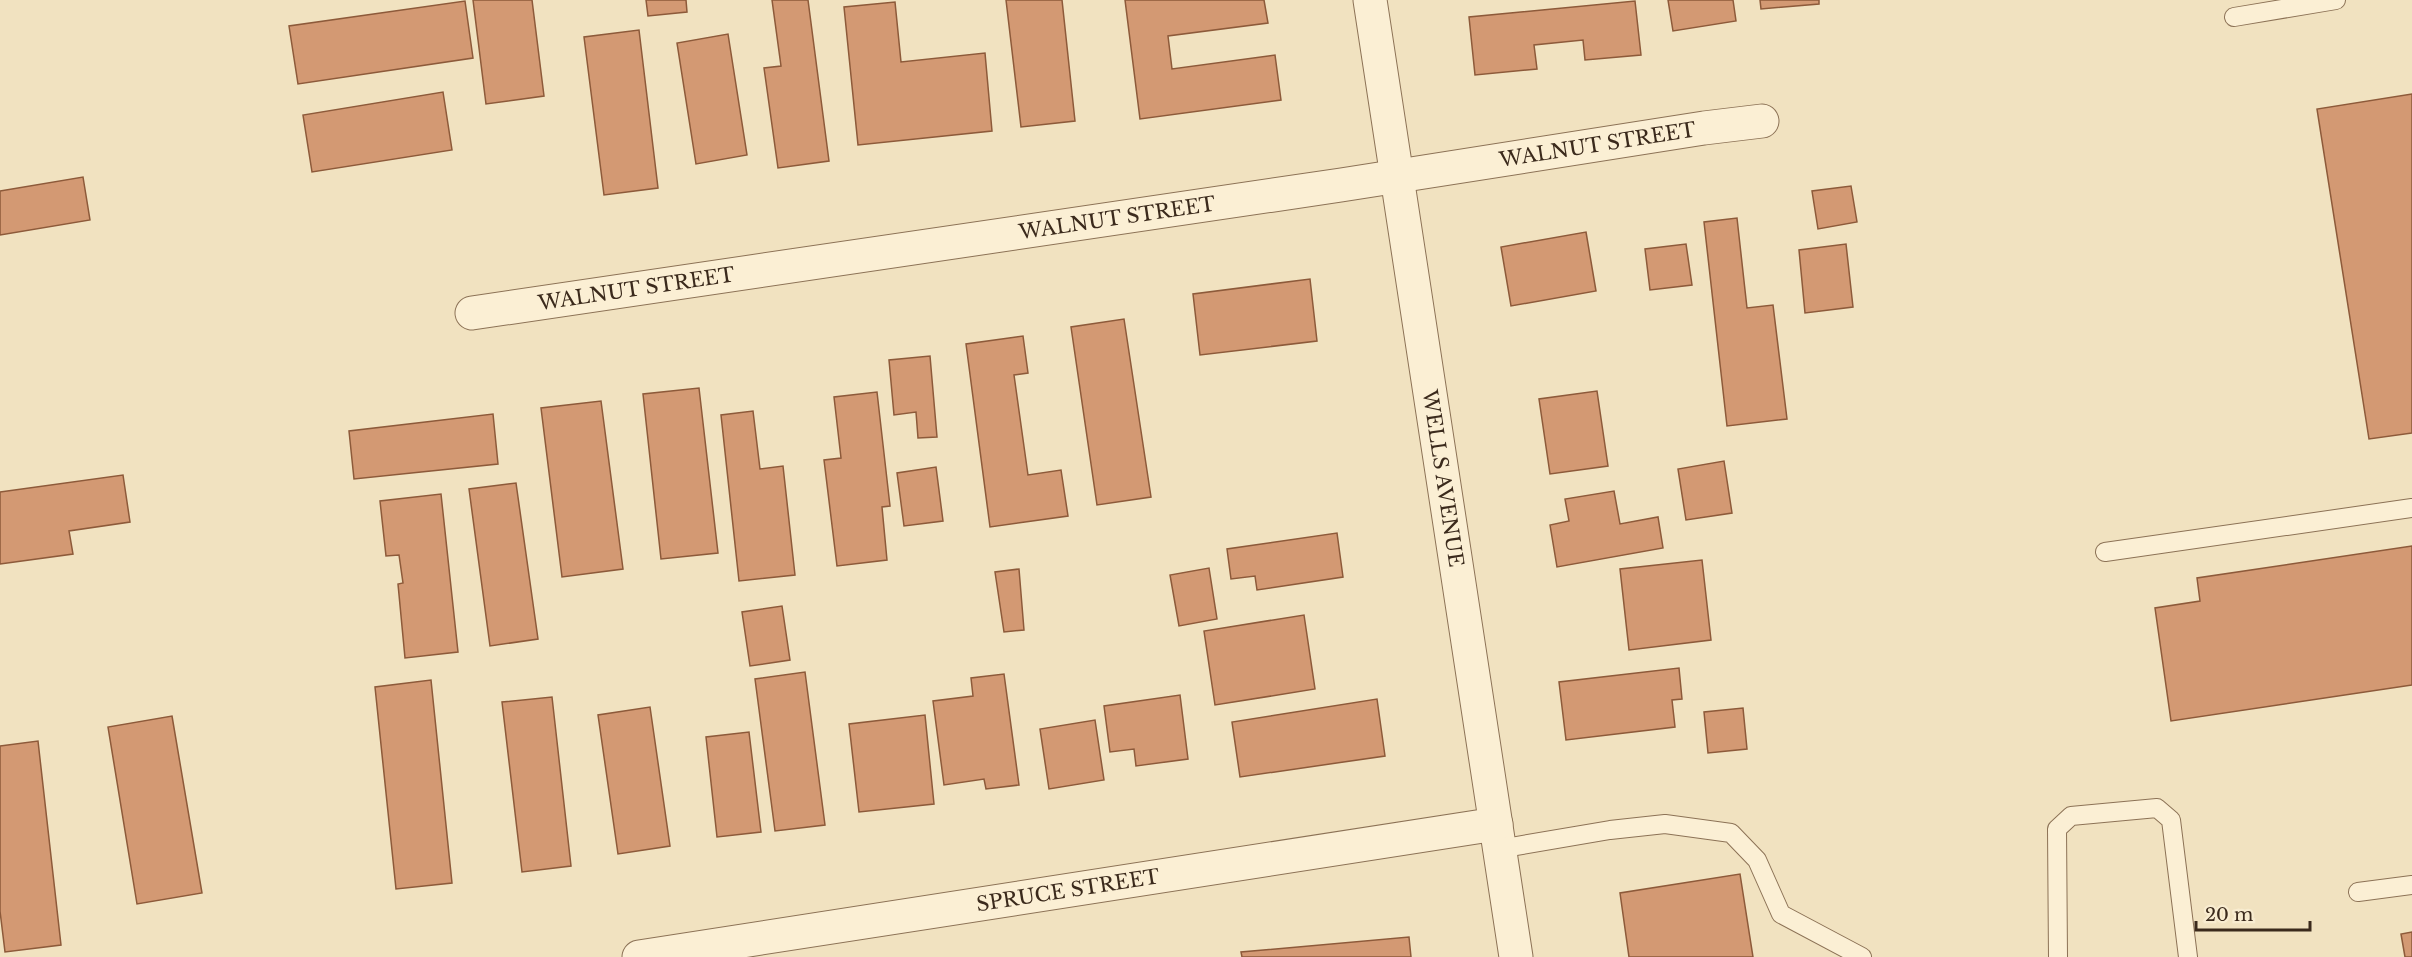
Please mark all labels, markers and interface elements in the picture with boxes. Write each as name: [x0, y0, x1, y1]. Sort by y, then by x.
street label: WALNUT STREET: [1497, 117, 1697, 172]
street label: WALNUT STREET: [1016, 192, 1217, 244]
street label: WALNUT STREET: [535, 262, 736, 315]
street label: WELLS AVENUE: [1417, 387, 1468, 569]
street label: SPRUCE STREET: [975, 864, 1161, 916]
scale bar: [2196, 894, 2310, 932]
text: 20 m: [2205, 904, 2253, 926]

